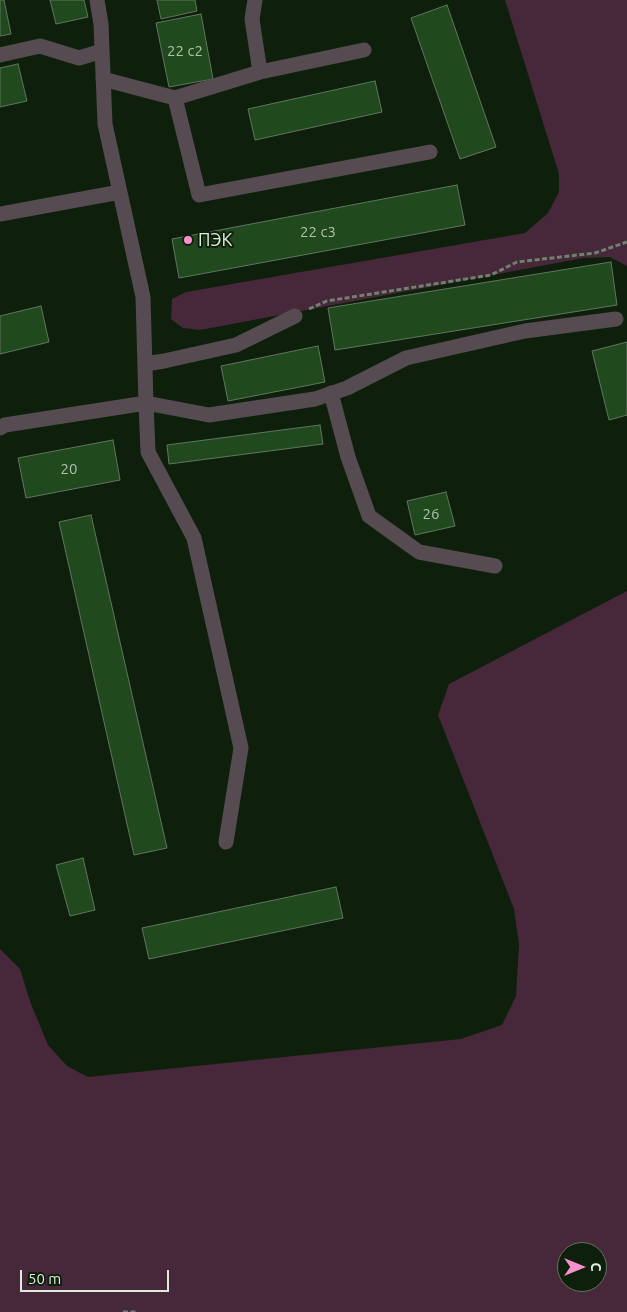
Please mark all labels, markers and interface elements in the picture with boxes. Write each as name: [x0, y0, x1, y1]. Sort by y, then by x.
house number: 22 с2: [167, 42, 203, 60]
house number: 22 с3: [300, 223, 336, 241]
place label: ПЭК: [198, 229, 232, 251]
marker: ПЭК: [182, 234, 194, 246]
house number: 20: [61, 460, 77, 478]
house number: 26: [423, 505, 439, 523]
north arrow: [557, 1242, 607, 1292]
scale bar: [22, 1260, 171, 1292]
text: С: [588, 1263, 604, 1271]
text: 50 m: [28, 1270, 61, 1287]

